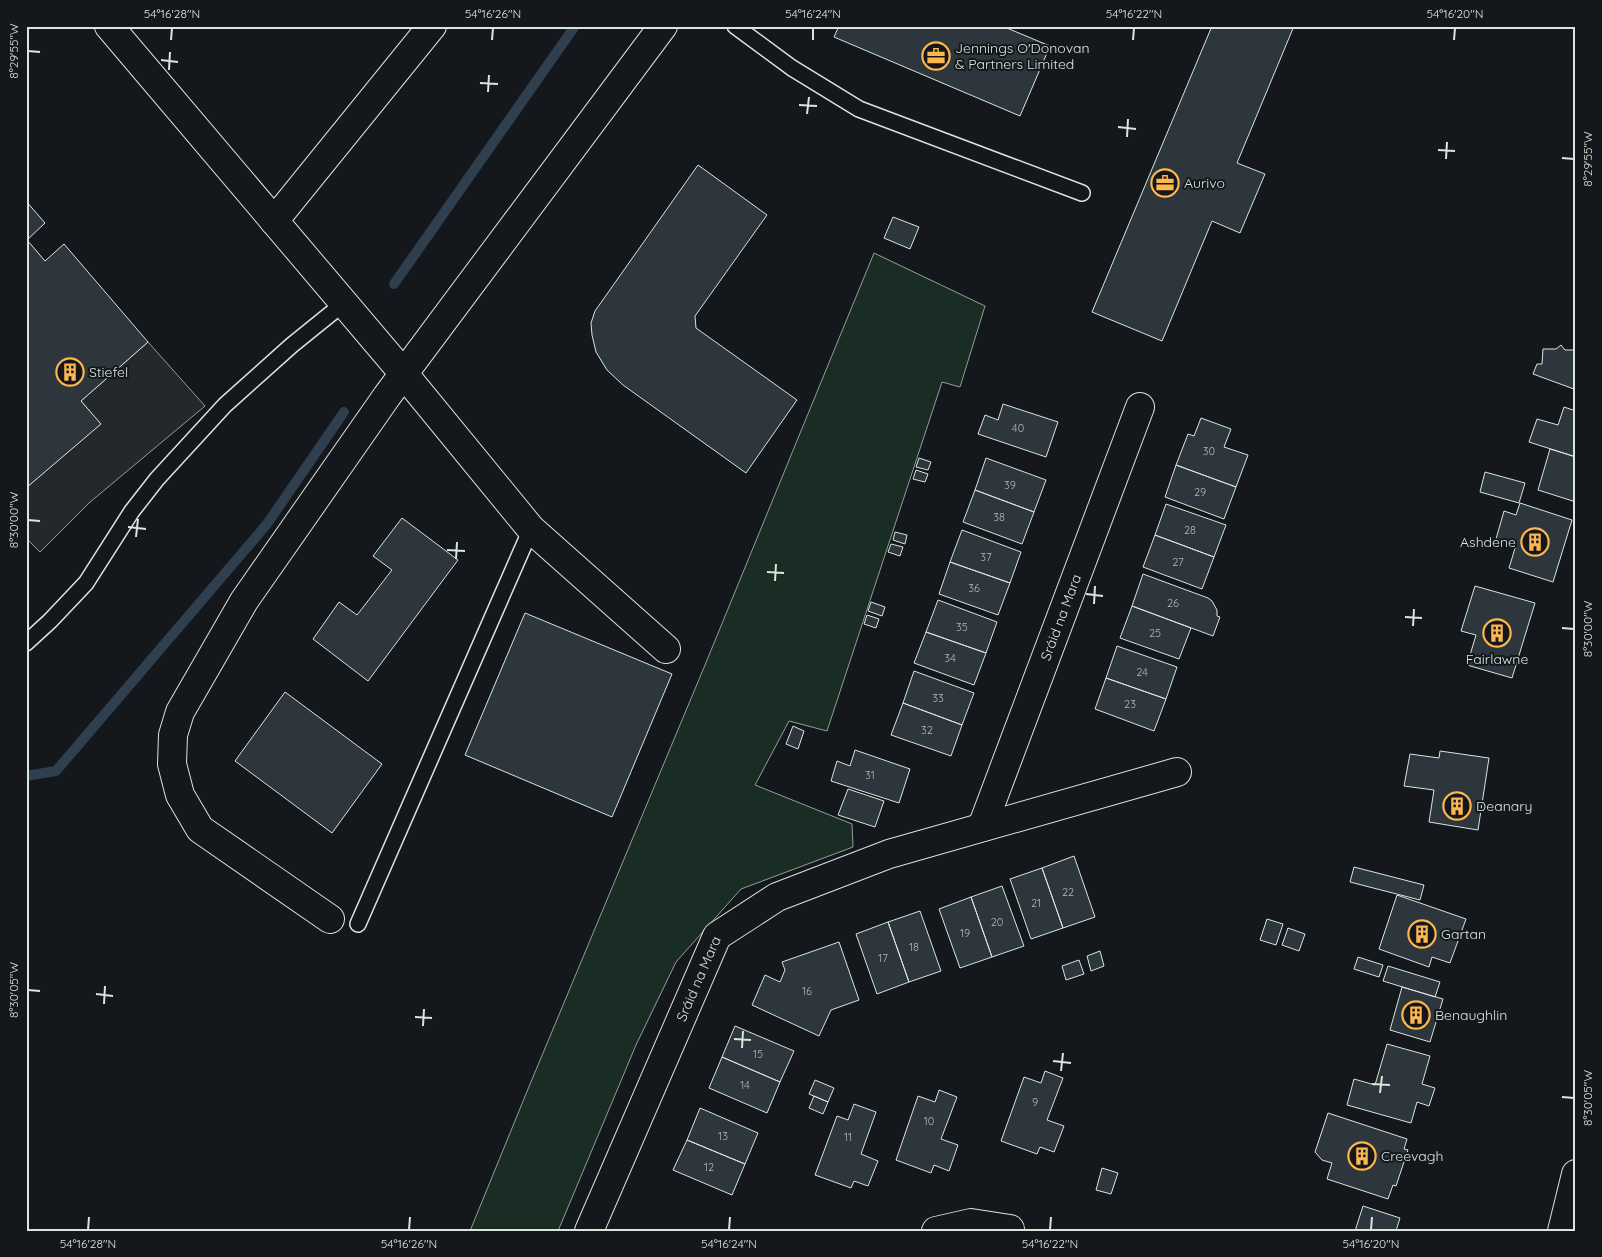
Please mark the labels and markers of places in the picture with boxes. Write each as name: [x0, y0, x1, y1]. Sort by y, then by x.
place label: Jennings O'Donovan & Partners Limited: [955, 39, 1090, 73]
office icon: Jennings O'Donovan & Partners Limited: [921, 41, 951, 71]
office icon: Aurivo: [1150, 168, 1180, 198]
place label: Aurivo: [1184, 174, 1225, 192]
building icon: Stiefel: [55, 357, 85, 387]
place label: Stiefel: [89, 363, 128, 381]
building icon: Ashdene: [1520, 527, 1550, 557]
place label: Ashdene: [1460, 533, 1516, 551]
building icon: Fairlawne: [1482, 618, 1512, 648]
place label: Fairlawne: [1466, 650, 1528, 668]
building icon: Deanary: [1442, 791, 1472, 821]
place label: Deanary: [1476, 797, 1533, 815]
building icon: Gartan: [1407, 919, 1437, 949]
place label: Gartan: [1441, 925, 1486, 943]
building icon: Benaughlin: [1401, 1000, 1431, 1030]
place label: Benaughlin: [1435, 1006, 1507, 1024]
building icon: Creevagh: [1347, 1141, 1377, 1171]
place label: Creevagh: [1381, 1147, 1444, 1165]

